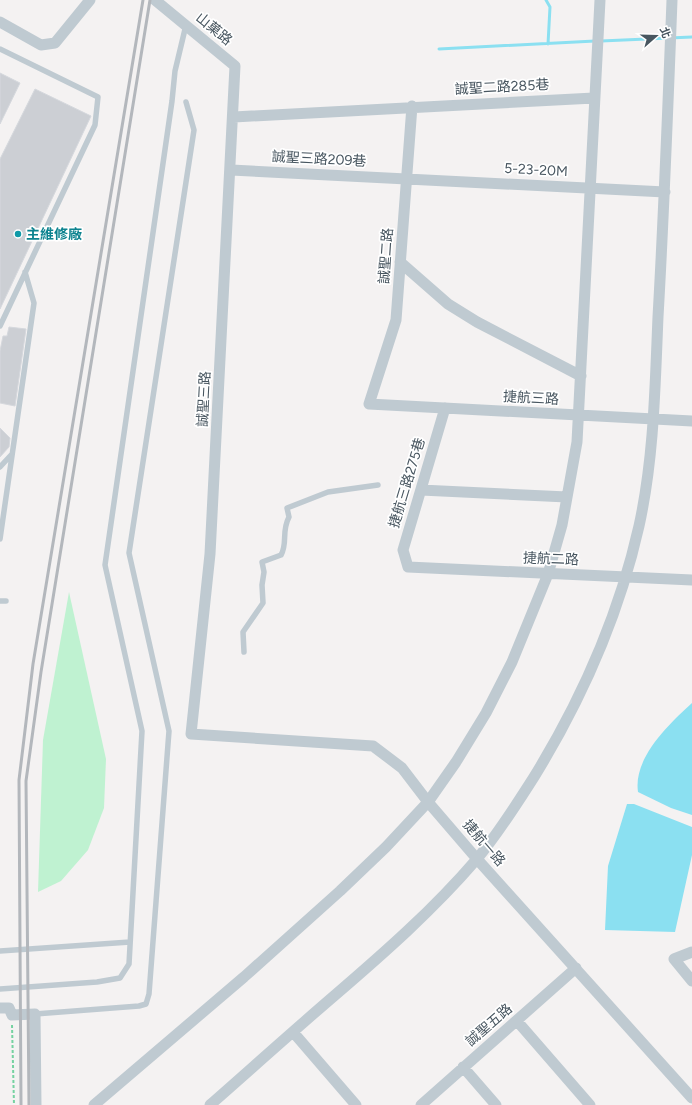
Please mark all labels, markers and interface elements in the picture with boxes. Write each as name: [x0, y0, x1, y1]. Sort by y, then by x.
street label: 山菓路: [192, 9, 236, 49]
north arrow: [636, 16, 676, 56]
text: 北: [657, 25, 673, 40]
street label: 誠聖二路285巷: [454, 76, 550, 98]
street label: 誠聖三路209巷: [271, 148, 367, 170]
street label: 5-23-20M: [504, 160, 568, 180]
place label: 主維修廠: [26, 226, 82, 243]
street label: 誠聖二路: [376, 227, 396, 285]
marker: 主維修廠: [13, 229, 23, 239]
street label: 誠聖三路: [194, 371, 214, 427]
street label: 捷航三路: [503, 388, 559, 408]
street label: 捷航三路275巷: [385, 436, 429, 530]
street label: 捷航二路: [523, 550, 579, 568]
street label: 捷航一路: [459, 816, 509, 870]
street label: 誠聖五路: [462, 1000, 516, 1050]

